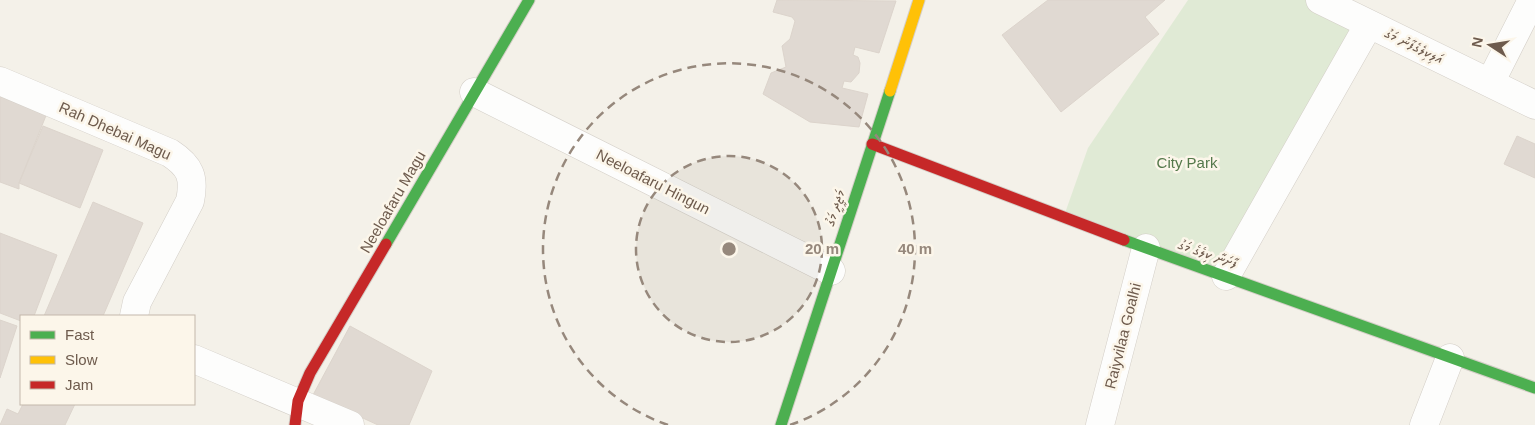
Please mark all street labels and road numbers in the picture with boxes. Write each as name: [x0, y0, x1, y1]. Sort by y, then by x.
street label: އަލިކިލެގެފާނު މަގު: [1380, 24, 1446, 69]
street label: Rah Dhebai Magu: [57, 98, 174, 163]
street label: Neeloafaru Hingun: [594, 146, 713, 218]
street label: Neeloafaru Magu: [356, 148, 429, 256]
street label: މަޖީދީ މަގު: [820, 187, 851, 230]
street label: ފާށަނާ ކިލެގެ މަގު: [1174, 235, 1241, 274]
street label: Raiyvilaa Goalhi: [1101, 281, 1144, 391]

